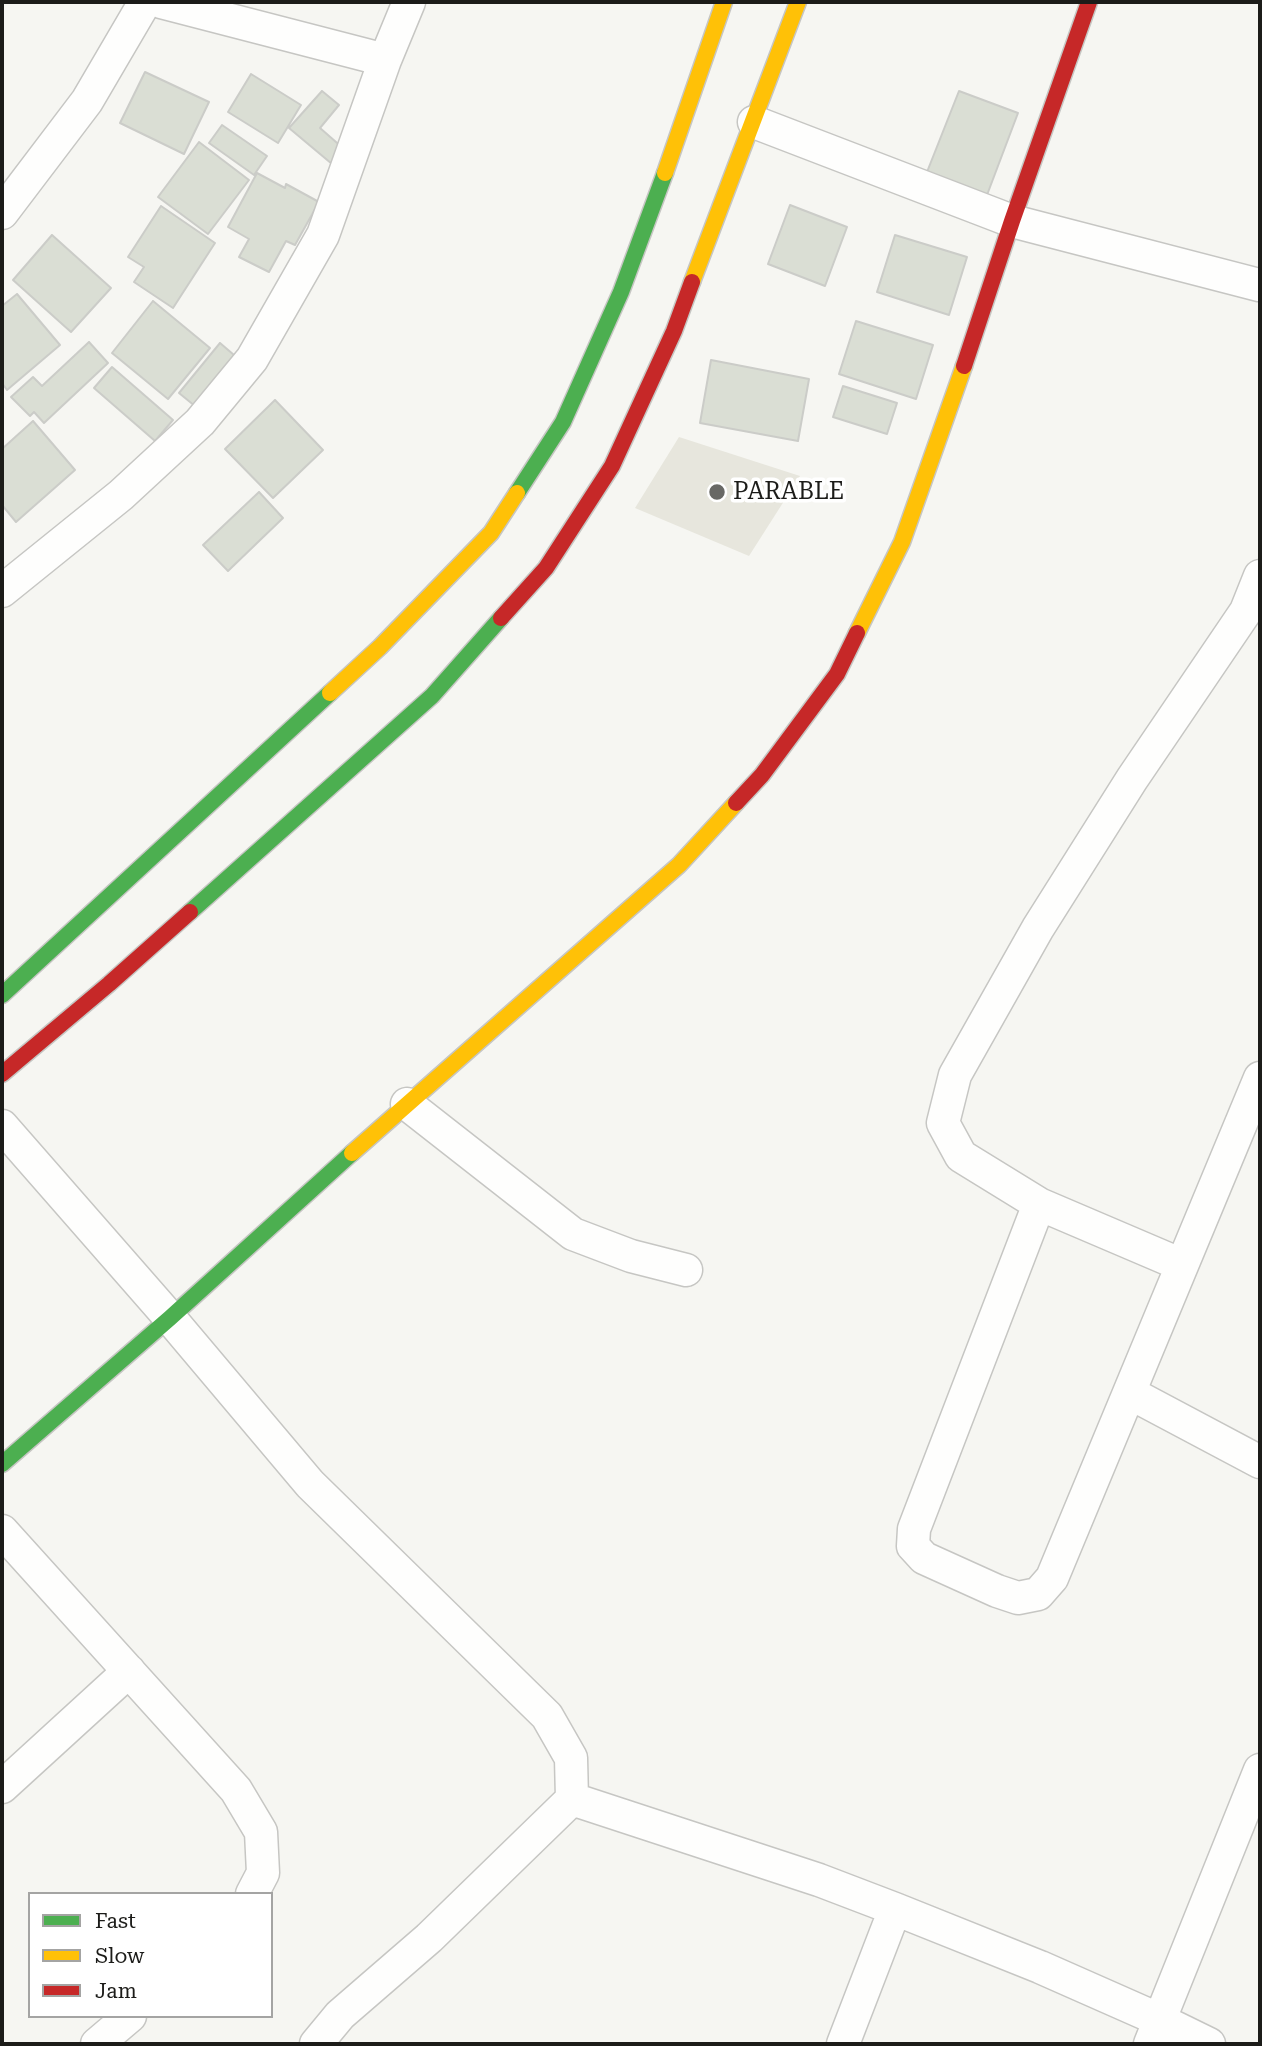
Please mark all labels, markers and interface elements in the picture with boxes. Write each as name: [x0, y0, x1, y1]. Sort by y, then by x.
place label: PARABLE: [733, 478, 844, 506]
marker: PARABLE: [707, 482, 727, 502]
legend: [28, 1892, 273, 2018]
text: Fast: [95, 1909, 136, 1933]
text: Slow: [95, 1944, 144, 1968]
text: Jam: [95, 1979, 137, 2003]

